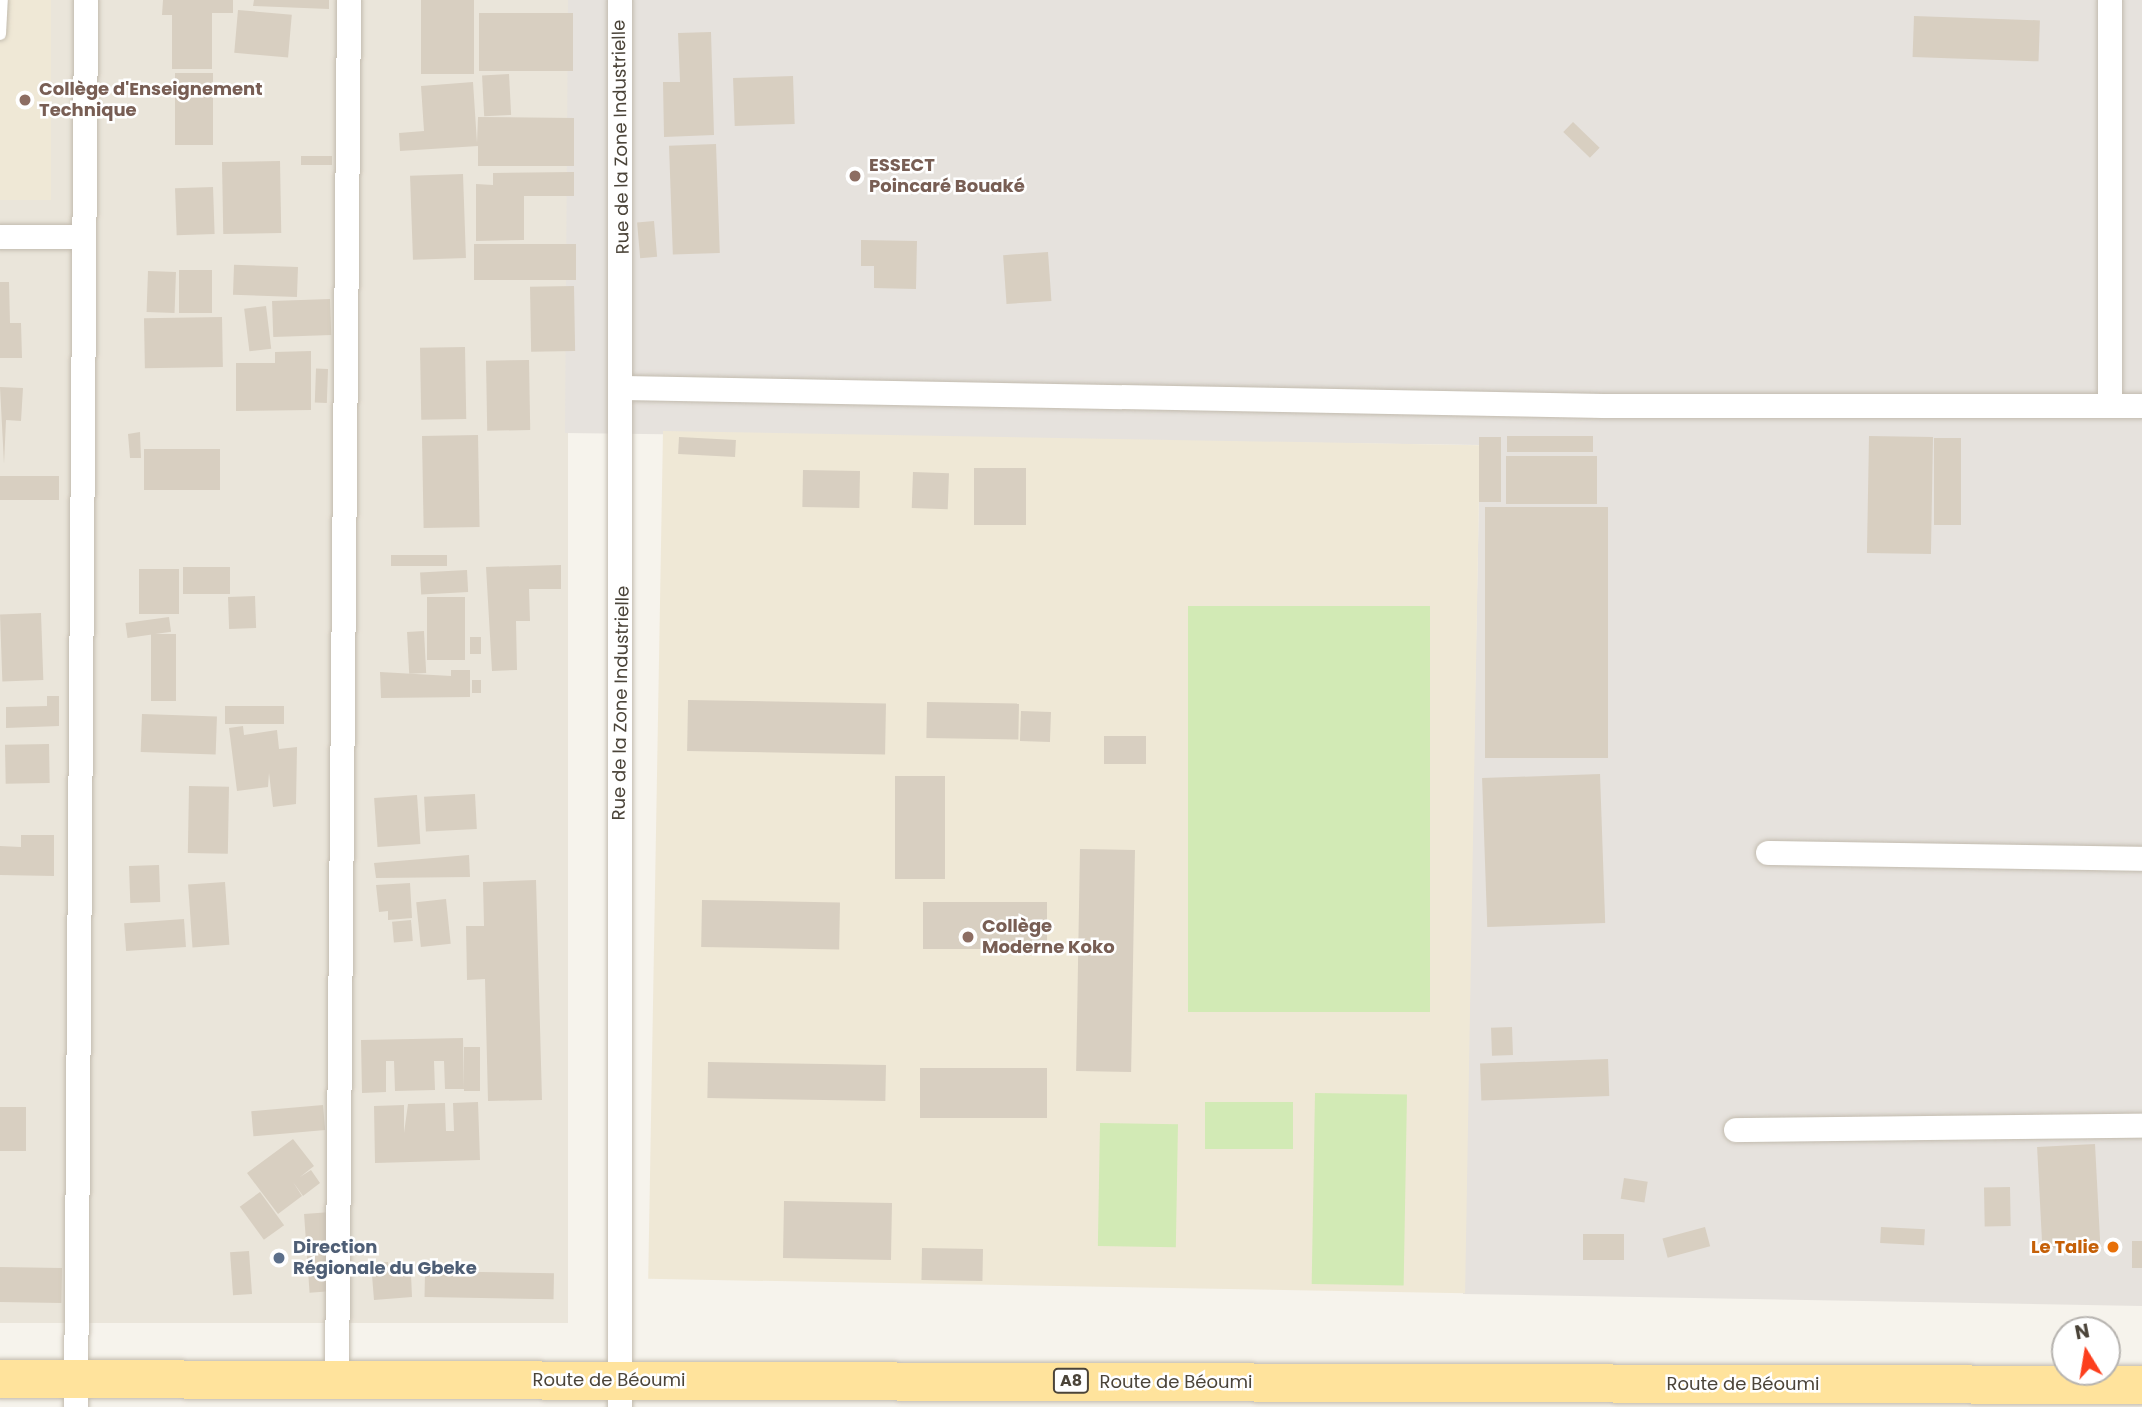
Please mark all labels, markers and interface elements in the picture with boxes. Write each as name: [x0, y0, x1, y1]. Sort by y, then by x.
street label: Rue de la Zone Industrielle: [608, 20, 634, 254]
place label: Collège d'Enseignement Technique: [39, 79, 263, 122]
marker: Collège d'Enseignement Technique: [17, 92, 33, 108]
place label: ESSECT Poincaré Bouaké: [869, 155, 1025, 198]
marker: ESSECT Poincaré Bouaké: [847, 168, 863, 184]
street label: Rue de la Zone Industrielle: [608, 586, 634, 820]
place label: Collège Moderne Koko: [982, 916, 1115, 958]
marker: Collège Moderne Koko: [960, 929, 976, 945]
place label: Le Talie: [2031, 1236, 2099, 1258]
place label: Direction Régionale du Gbeke: [293, 1237, 477, 1280]
marker: Le Talie: [2105, 1239, 2121, 1255]
marker: Direction Régionale du Gbeke: [271, 1250, 287, 1266]
north arrow: [2051, 1316, 2121, 1386]
text: N: [2073, 1317, 2092, 1346]
road number: A8: [1052, 1368, 1090, 1394]
street label: Route de Béoumi: [533, 1369, 685, 1391]
street label: Route de Béoumi: [1100, 1371, 1252, 1393]
street label: Route de Béoumi: [1667, 1373, 1819, 1395]

